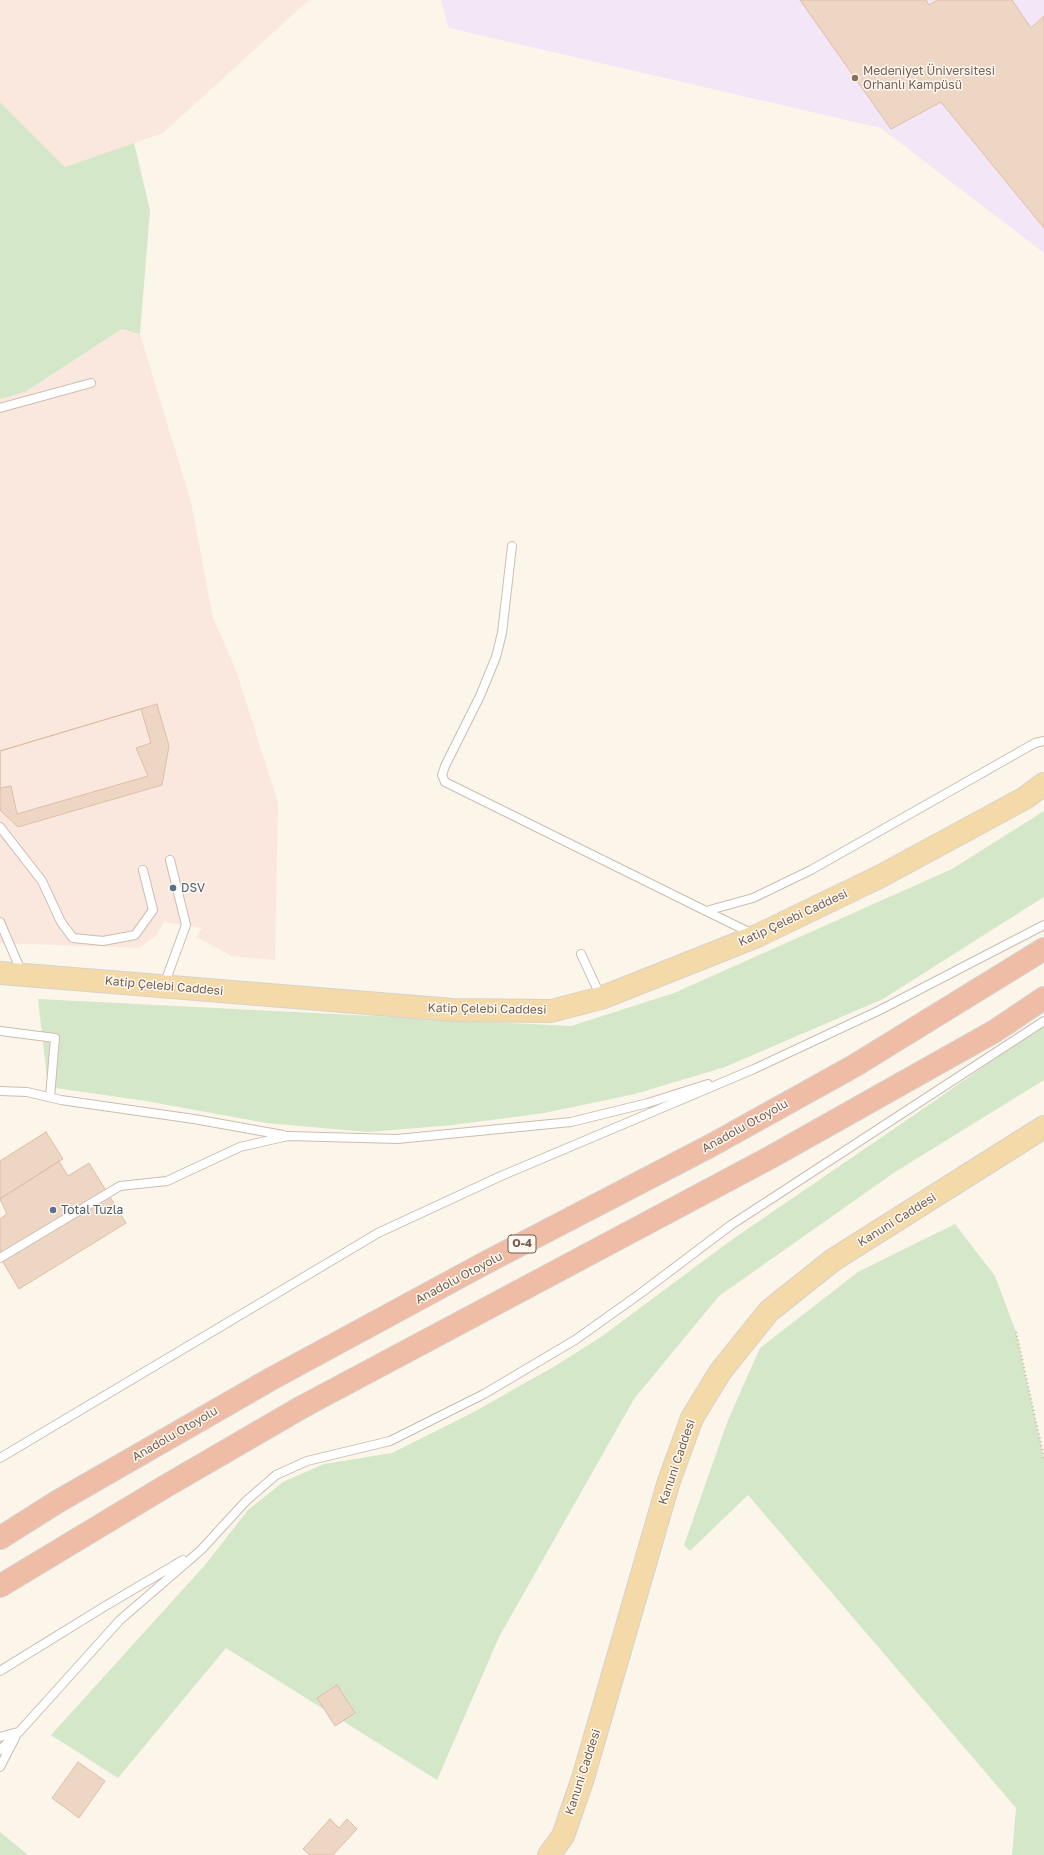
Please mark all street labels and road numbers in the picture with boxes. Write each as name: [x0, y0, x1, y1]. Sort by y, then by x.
street label: Katip Çelebi Caddesi: [736, 886, 850, 950]
street label: Katip Çelebi Caddesi: [104, 974, 224, 998]
street label: Katip Çelebi Caddesi: [427, 1001, 547, 1017]
street label: Anadolu Otoyolu: [699, 1096, 791, 1156]
street label: Kanuni Caddesi: [855, 1190, 939, 1250]
road number: O-4: [508, 1235, 536, 1253]
street label: Anadolu Otoyolu: [413, 1249, 505, 1307]
street label: Anadolu Otoyolu: [130, 1404, 220, 1464]
street label: Kanuni Caddesi: [656, 1417, 698, 1507]
street label: Kanuni Caddesi: [562, 1727, 604, 1817]

